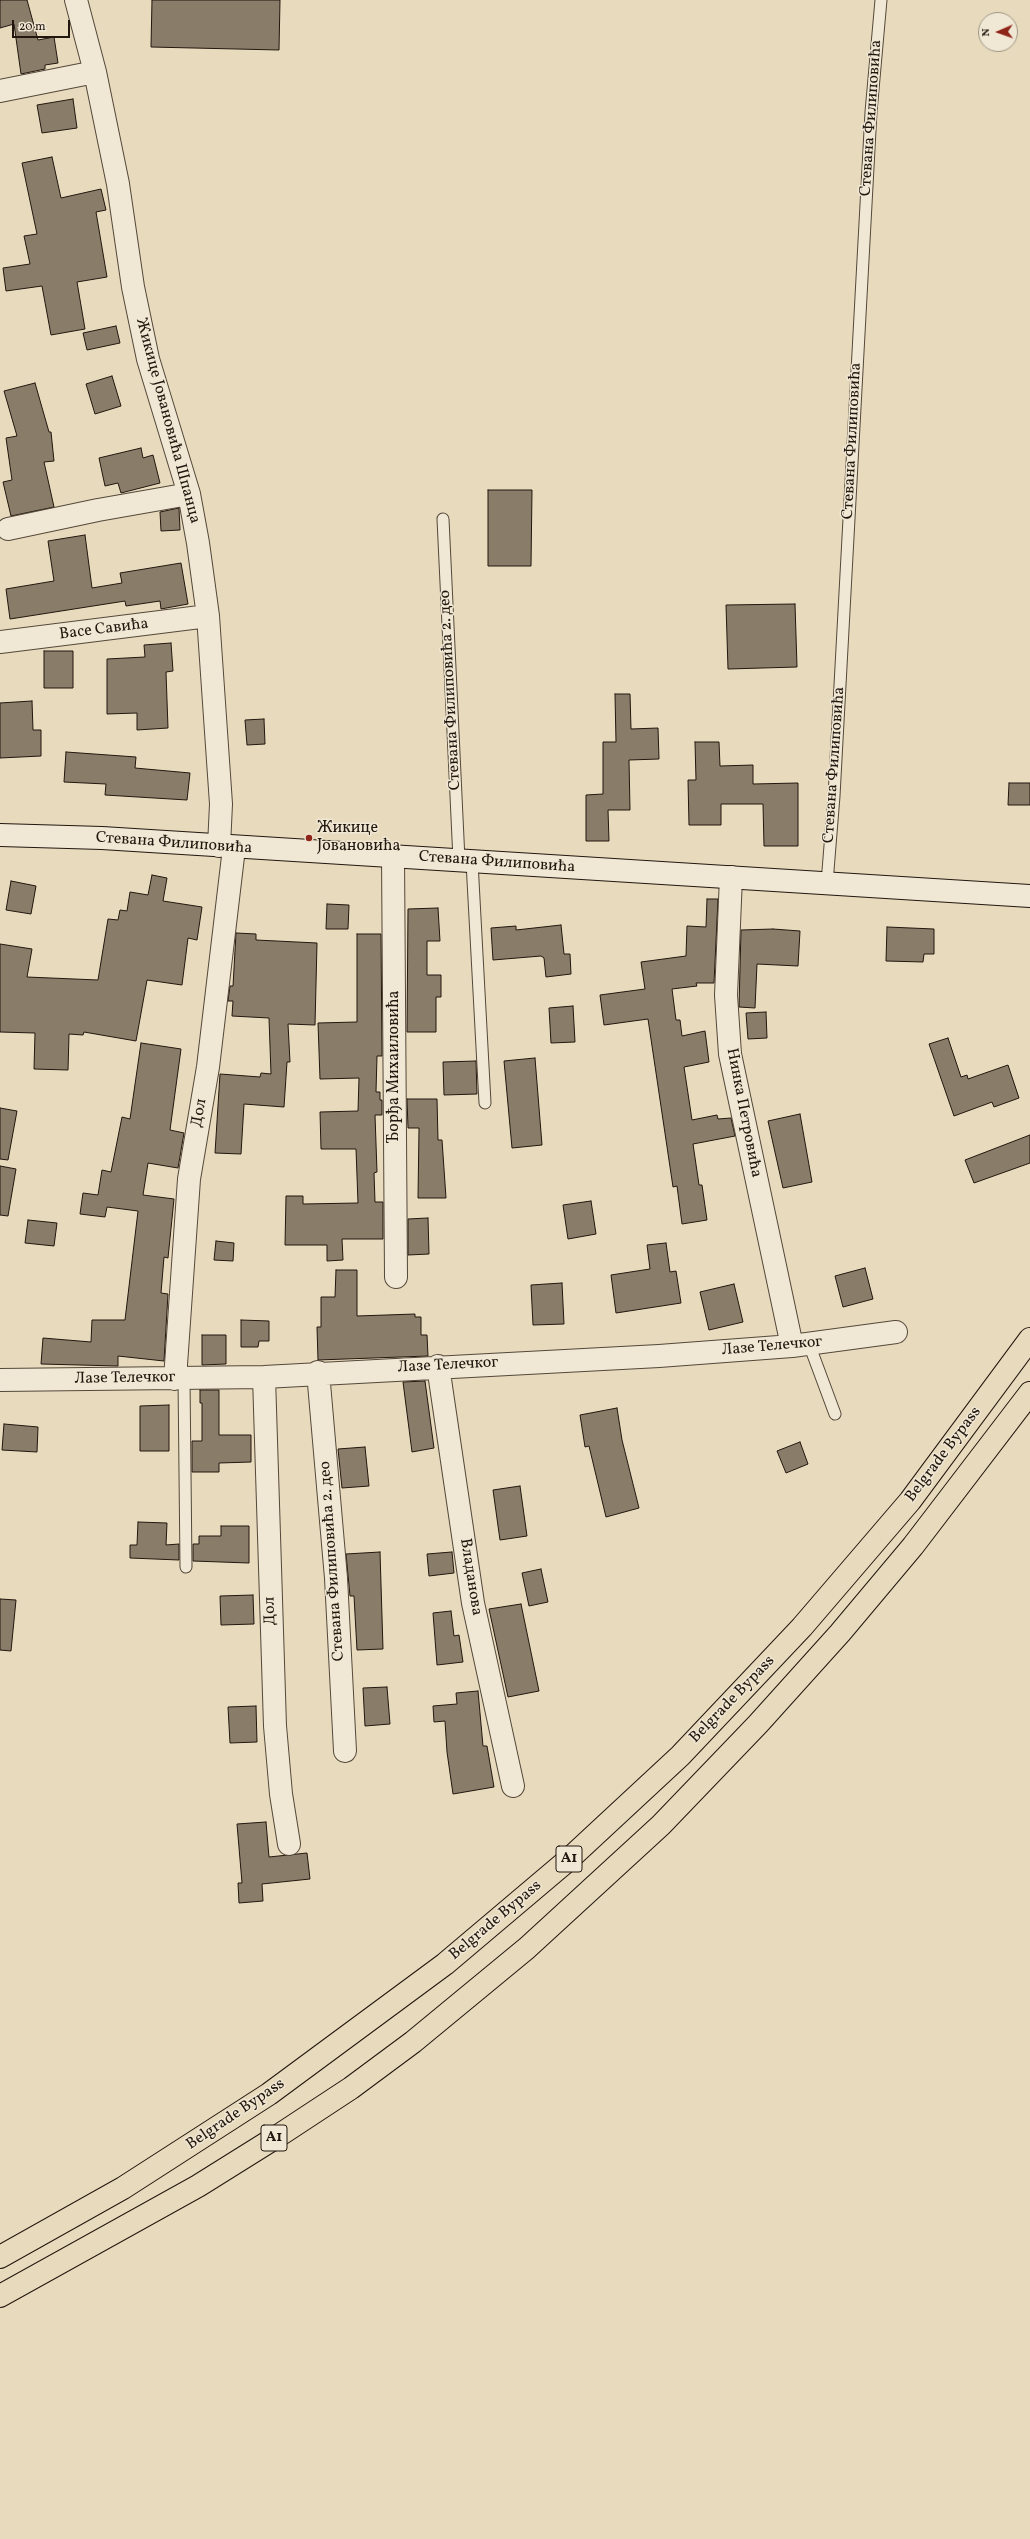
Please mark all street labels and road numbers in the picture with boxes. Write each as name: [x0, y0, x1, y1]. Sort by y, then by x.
street label: Стевана Филиповића: [857, 39, 887, 197]
street label: Жикице Јовановића Шпанца: [130, 316, 204, 526]
street label: Стевана Филиповића: [839, 362, 867, 520]
street label: Стевана Филиповића 2. део: [436, 589, 466, 791]
street label: Васе Савића: [58, 615, 150, 645]
street label: Стевана Филиповића: [820, 686, 850, 844]
street label: Стевана Филиповића: [95, 829, 253, 859]
street label: Стевана Филиповића: [418, 848, 576, 878]
street label: Ђорђа Михаиловића: [385, 991, 405, 1143]
street label: Нинка Петровића: [721, 1047, 765, 1179]
street label: Дол: [188, 1097, 212, 1129]
street label: Лазе Телечког: [721, 1333, 823, 1361]
street label: Лазе Телечког: [397, 1354, 499, 1378]
street label: Лазе Телечког: [74, 1369, 176, 1389]
street label: Belgrade Bypass: [902, 1404, 986, 1506]
street label: Стевана Филиповића 2. део: [316, 1460, 350, 1662]
street label: Владанова: [454, 1537, 486, 1617]
street label: Дол: [261, 1596, 281, 1626]
street label: Belgrade Bypass: [686, 1652, 780, 1748]
road number: A1: [556, 1846, 582, 1872]
street label: Belgrade Bypass: [446, 1877, 546, 1965]
street label: Belgrade Bypass: [183, 2075, 289, 2155]
road number: A1: [261, 2125, 287, 2151]

